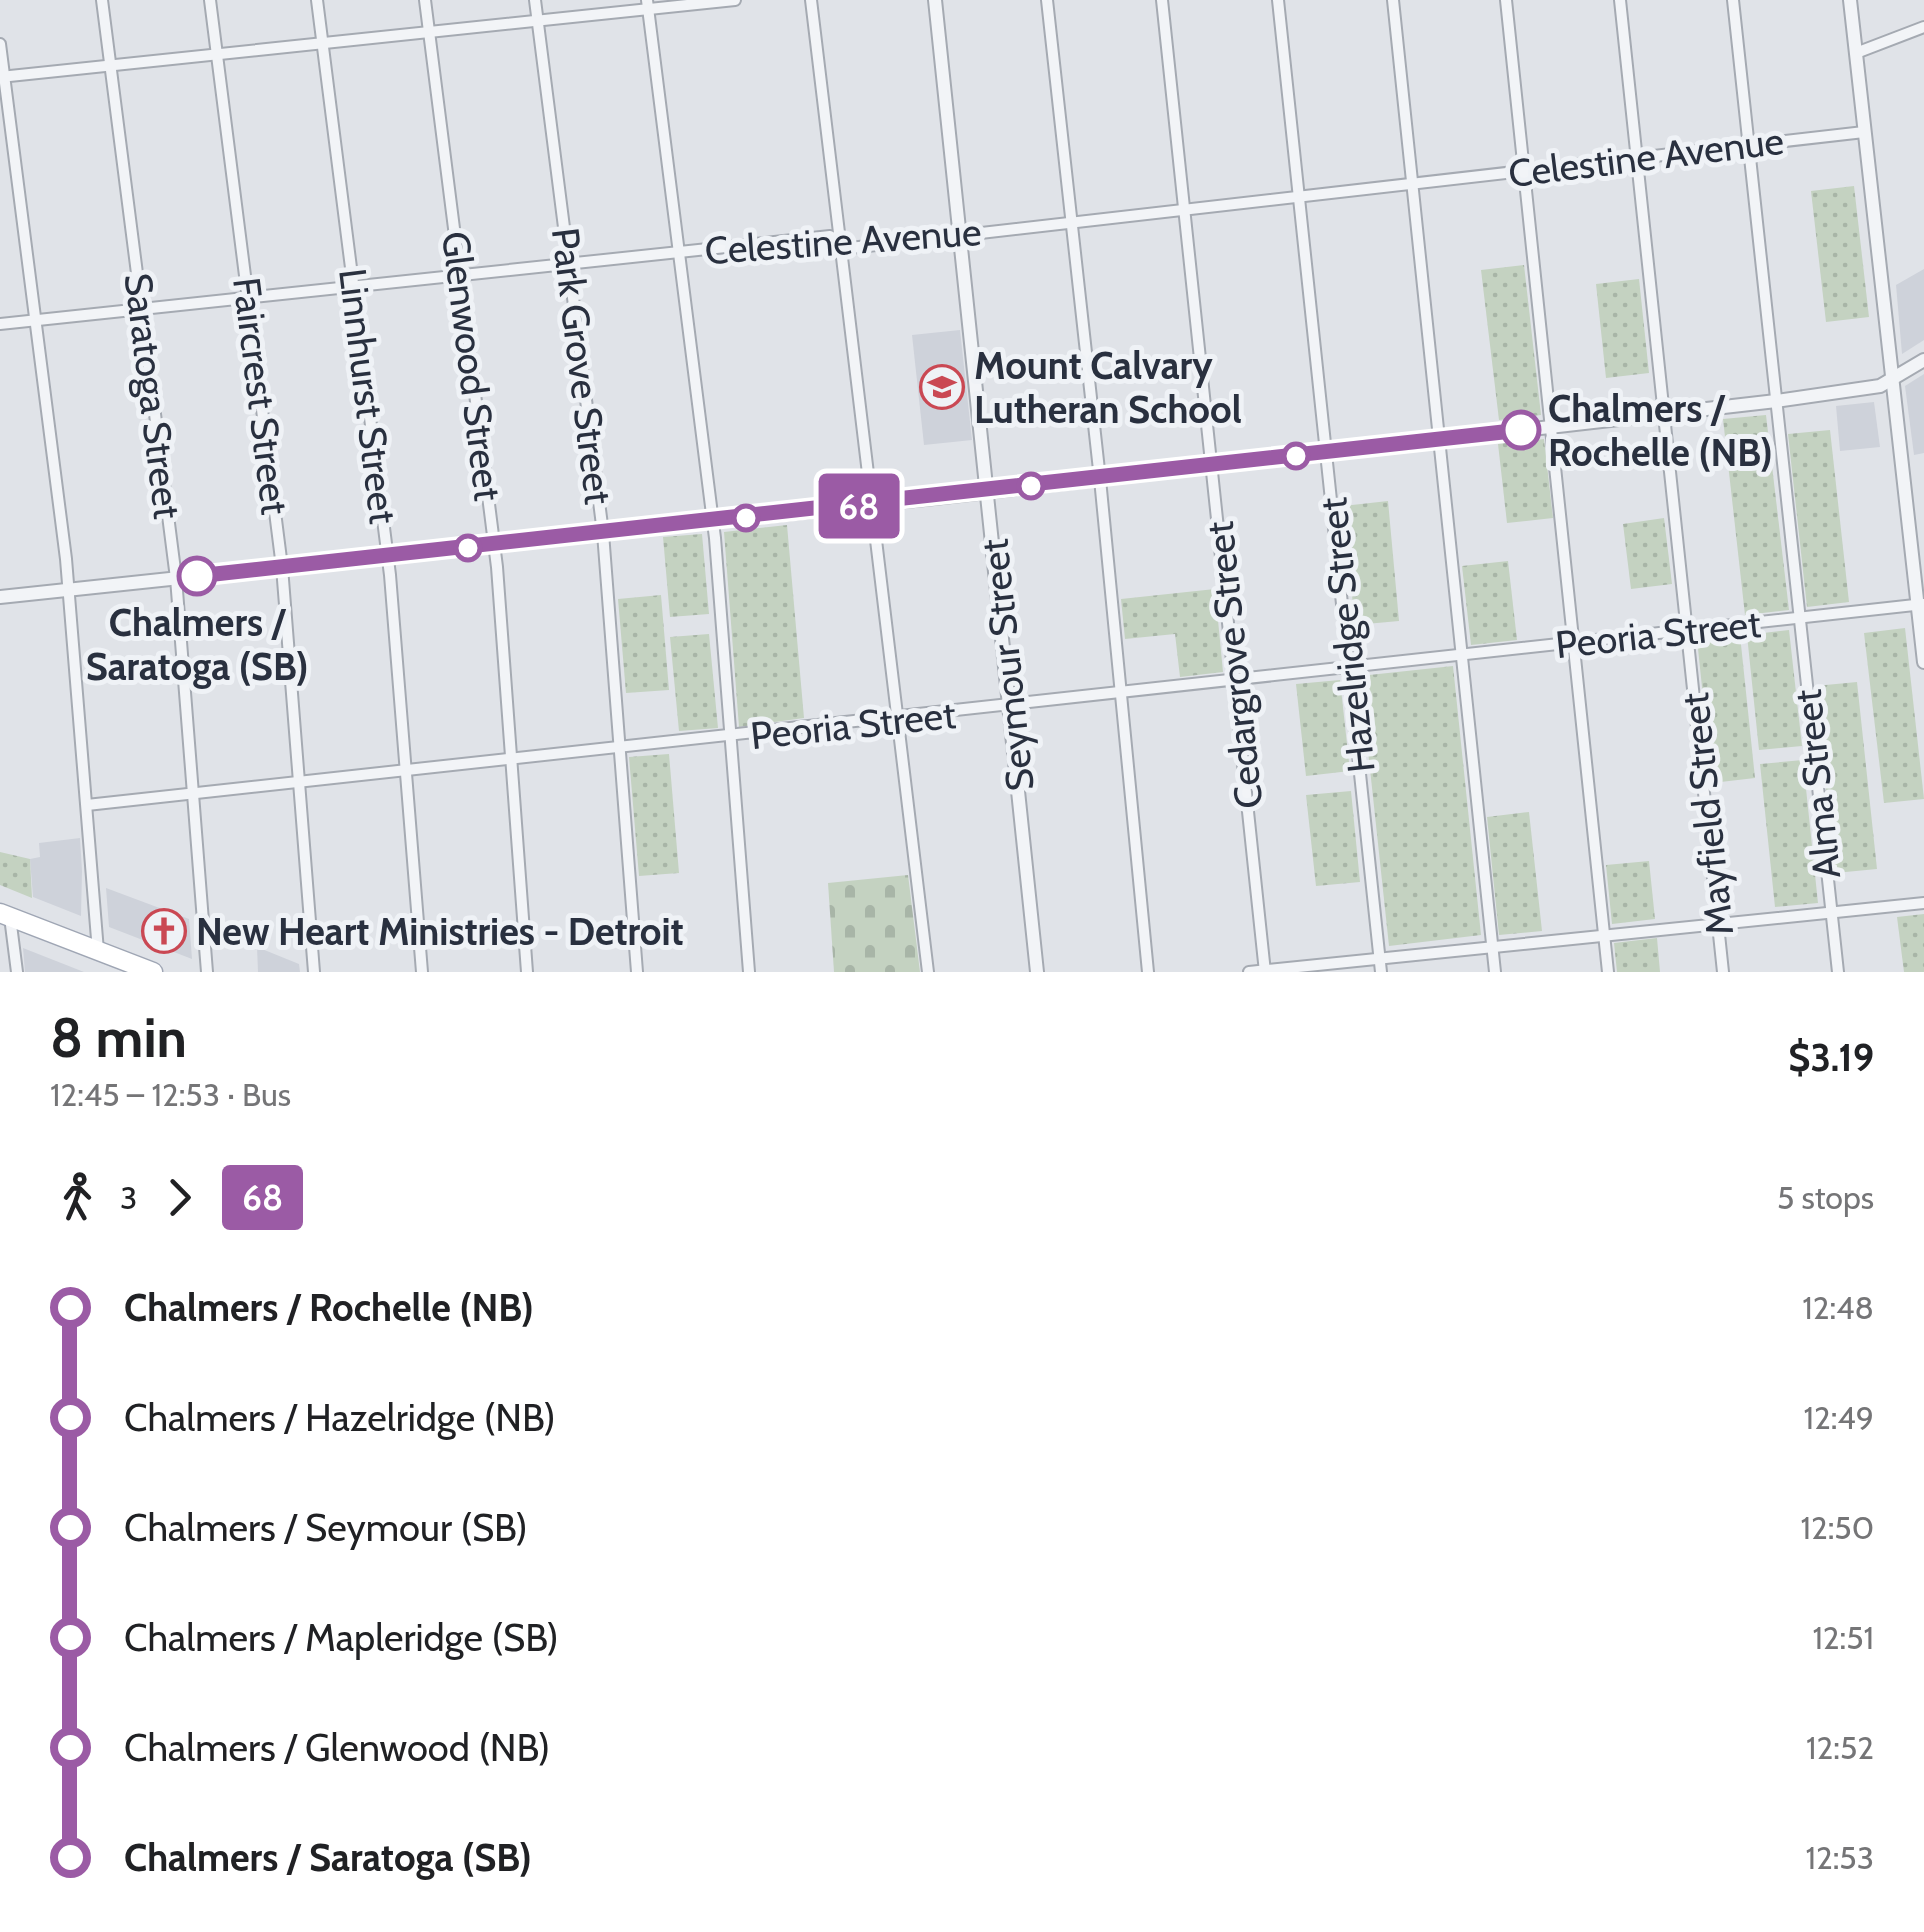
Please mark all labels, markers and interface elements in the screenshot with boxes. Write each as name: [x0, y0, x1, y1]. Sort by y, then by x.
street label: Celestine Avenue: [1506, 117, 1786, 197]
street label: Celestine Avenue: [703, 208, 983, 274]
street label: Park Grove Street: [542, 225, 622, 507]
street label: Glenwood Street: [432, 229, 512, 504]
street label: Linnhurst Street: [329, 266, 407, 527]
street label: Saratoga Street: [115, 271, 191, 522]
street label: Faircrest Street: [223, 275, 299, 517]
place label: Mount Calvary Lutheran School: [974, 342, 1242, 433]
school or university icon: Mount Calvary Lutheran School: [919, 364, 965, 410]
place label: Chalmers / Rochelle (NB): [1548, 385, 1773, 476]
marker: Chalmers / Rochelle (NB): [1502, 411, 1540, 449]
unlabelled marker: [1283, 443, 1309, 469]
unlabelled marker: [1018, 473, 1044, 499]
line badge: 68: [814, 474, 904, 538]
text: 68: [839, 485, 879, 528]
street label: Hazelridge Street: [1309, 495, 1385, 775]
unlabelled marker: [733, 505, 759, 531]
street label: Cedargrove Street: [1196, 519, 1272, 811]
unlabelled marker: [455, 535, 481, 561]
street label: Seymour Street: [970, 537, 1044, 793]
marker: Chalmers / Saratoga (SB): [178, 557, 216, 595]
place label: Chalmers / Saratoga (SB): [86, 599, 308, 690]
street label: Peoria Street: [1553, 600, 1763, 668]
street label: Alma Street: [1784, 687, 1850, 881]
street label: Mayfield Street: [1671, 690, 1743, 938]
street label: Peoria Street: [748, 691, 958, 759]
church icon: New Heart Ministries - Detroit: [141, 908, 187, 954]
place label: New Heart Ministries - Detroit: [196, 908, 684, 955]
text: 8 min: [50, 1004, 187, 1071]
text: $3.19: [1788, 1034, 1874, 1081]
text: 12:45 – 12:53 · Bus: [50, 1075, 291, 1114]
icon: walk: [50, 1170, 105, 1225]
icon: forward: [152, 1170, 207, 1225]
text: 68: [242, 1176, 283, 1219]
text: 3: [120, 1178, 137, 1217]
text: 5 stops: [1777, 1178, 1874, 1217]
text: Chalmers / Rochelle (NB): [124, 1284, 534, 1331]
text: 12:48: [1802, 1288, 1874, 1327]
text: Chalmers / Hazelridge (NB): [124, 1394, 556, 1441]
text: 12:49: [1803, 1398, 1874, 1437]
text: Chalmers / Seymour (SB): [124, 1504, 528, 1551]
text: 12:50: [1800, 1508, 1874, 1547]
text: Chalmers / Mapleridge (SB): [124, 1614, 559, 1661]
text: 12:51: [1812, 1618, 1874, 1657]
text: Chalmers / Glenwood (NB): [124, 1724, 550, 1771]
text: 12:52: [1806, 1728, 1874, 1767]
text: Chalmers / Saratoga (SB): [124, 1834, 532, 1881]
text: 12:53: [1806, 1838, 1874, 1877]

